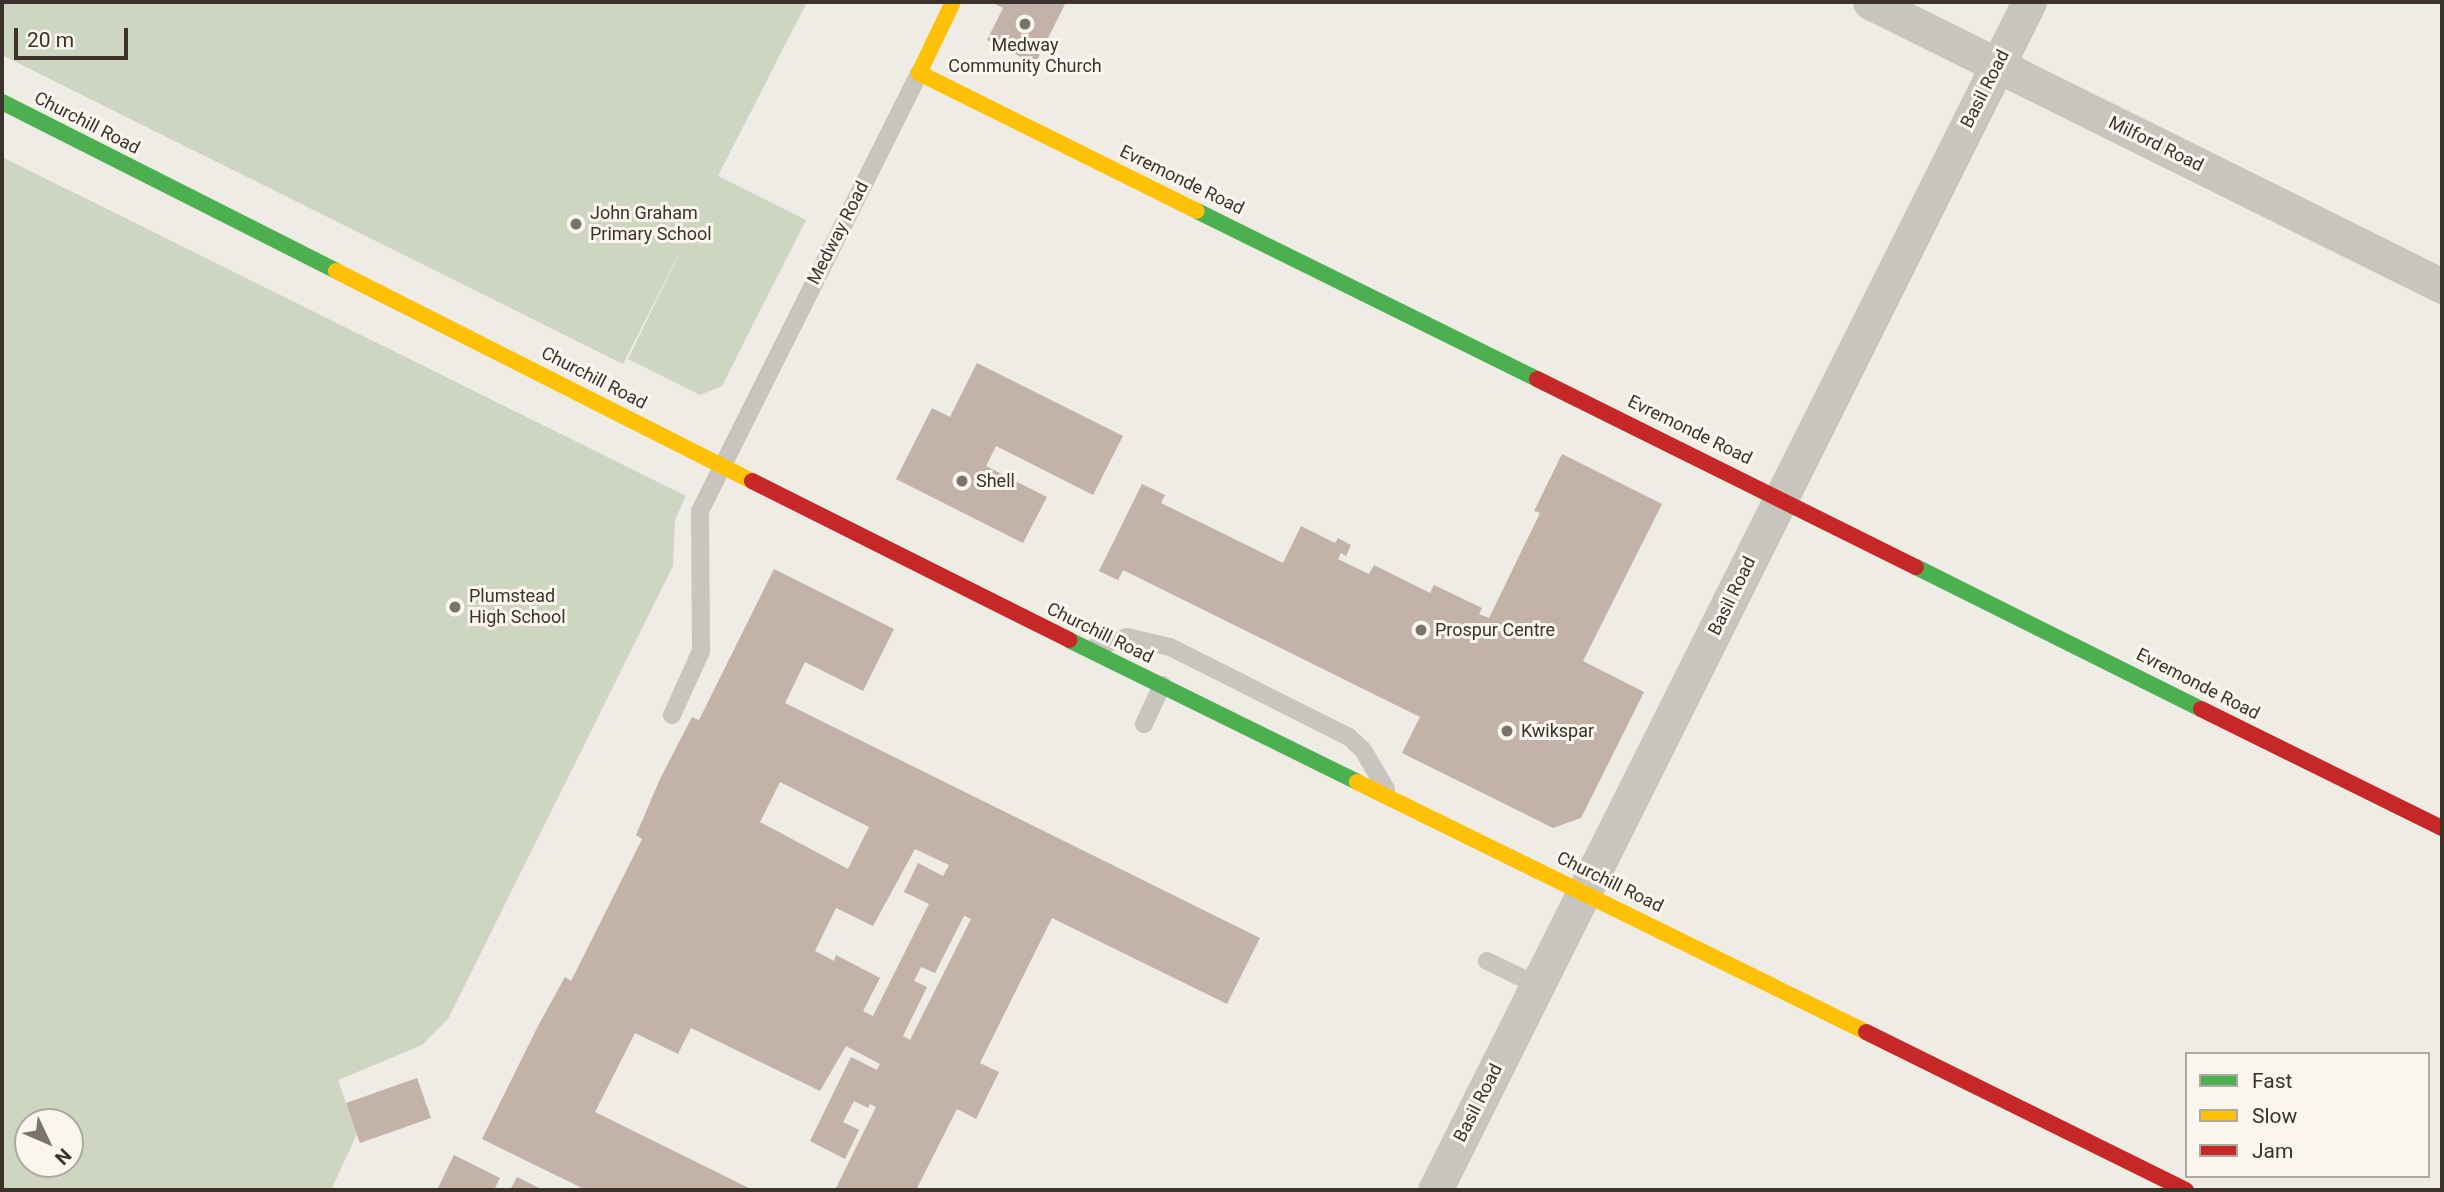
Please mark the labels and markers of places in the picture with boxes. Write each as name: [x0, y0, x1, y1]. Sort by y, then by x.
marker: Medway Community Church: [1017, 16, 1033, 32]
place label: Medway Community Church: [948, 35, 1102, 78]
place label: John Graham Primary School: [590, 203, 712, 246]
marker: John Graham Primary School: [568, 216, 584, 232]
place label: Shell: [976, 470, 1015, 492]
marker: Shell: [954, 473, 970, 489]
place label: Plumstead High School: [469, 586, 566, 628]
marker: Plumstead High School: [447, 599, 463, 615]
place label: Prospur Centre: [1435, 619, 1555, 641]
marker: Prospur Centre: [1413, 622, 1429, 638]
place label: Kwikspar: [1521, 720, 1594, 742]
marker: Kwikspar: [1499, 723, 1515, 739]

